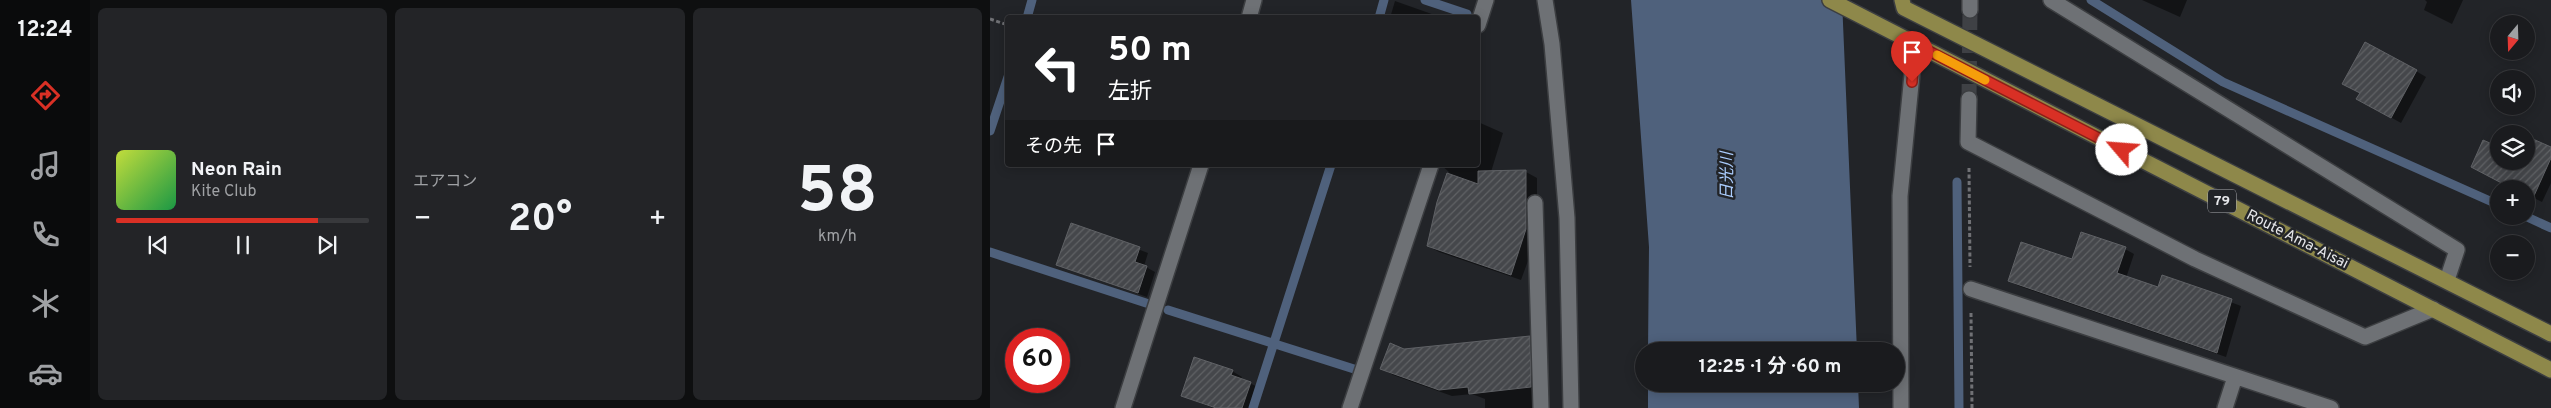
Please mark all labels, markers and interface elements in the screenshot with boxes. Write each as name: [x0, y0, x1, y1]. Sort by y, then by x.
north arrow: [2490, 15, 2535, 60]
map controls: [2490, 15, 2535, 280]
text: 12:24: [17, 17, 73, 44]
text: 50 m: [1108, 29, 1192, 73]
pin: [1891, 31, 1933, 82]
icon: left: [1025, 35, 1090, 100]
icon: arrive: [1898, 38, 1926, 66]
button: sound: [2490, 70, 2535, 115]
icon: directions: [28, 78, 63, 113]
text: 左折: [1108, 79, 1152, 106]
position arrow: [2095, 123, 2147, 175]
button: layers: [2490, 125, 2535, 170]
icon: arrive: [1092, 130, 1120, 158]
text: その先: [1025, 135, 1082, 159]
icon: music: [28, 148, 63, 183]
water label: 日光川: [1718, 150, 1738, 200]
text: 58: [797, 153, 878, 235]
text: Neon Rain: [191, 158, 282, 182]
text: エアコン: [413, 172, 477, 192]
button: +: [2490, 180, 2535, 225]
text: Kite Club: [191, 182, 256, 202]
road number: 79: [2208, 190, 2236, 212]
text: 20°: [508, 196, 572, 245]
text: −: [413, 202, 431, 238]
text: +: [649, 202, 667, 238]
street label: Route Ama-Aisai: [2243, 206, 2351, 274]
icon: phone: [28, 217, 63, 252]
text: km/h: [818, 227, 857, 247]
icon: previous: [144, 231, 172, 259]
icon: pause: [229, 231, 257, 259]
icon: next: [313, 231, 341, 259]
button: −: [2490, 235, 2535, 280]
icon: climate: [28, 286, 63, 321]
speed limit sign: 60: [1005, 328, 1070, 393]
text: 12:25 · 1 分 · 60 m: [1699, 355, 1841, 379]
icon: car: [28, 356, 63, 391]

